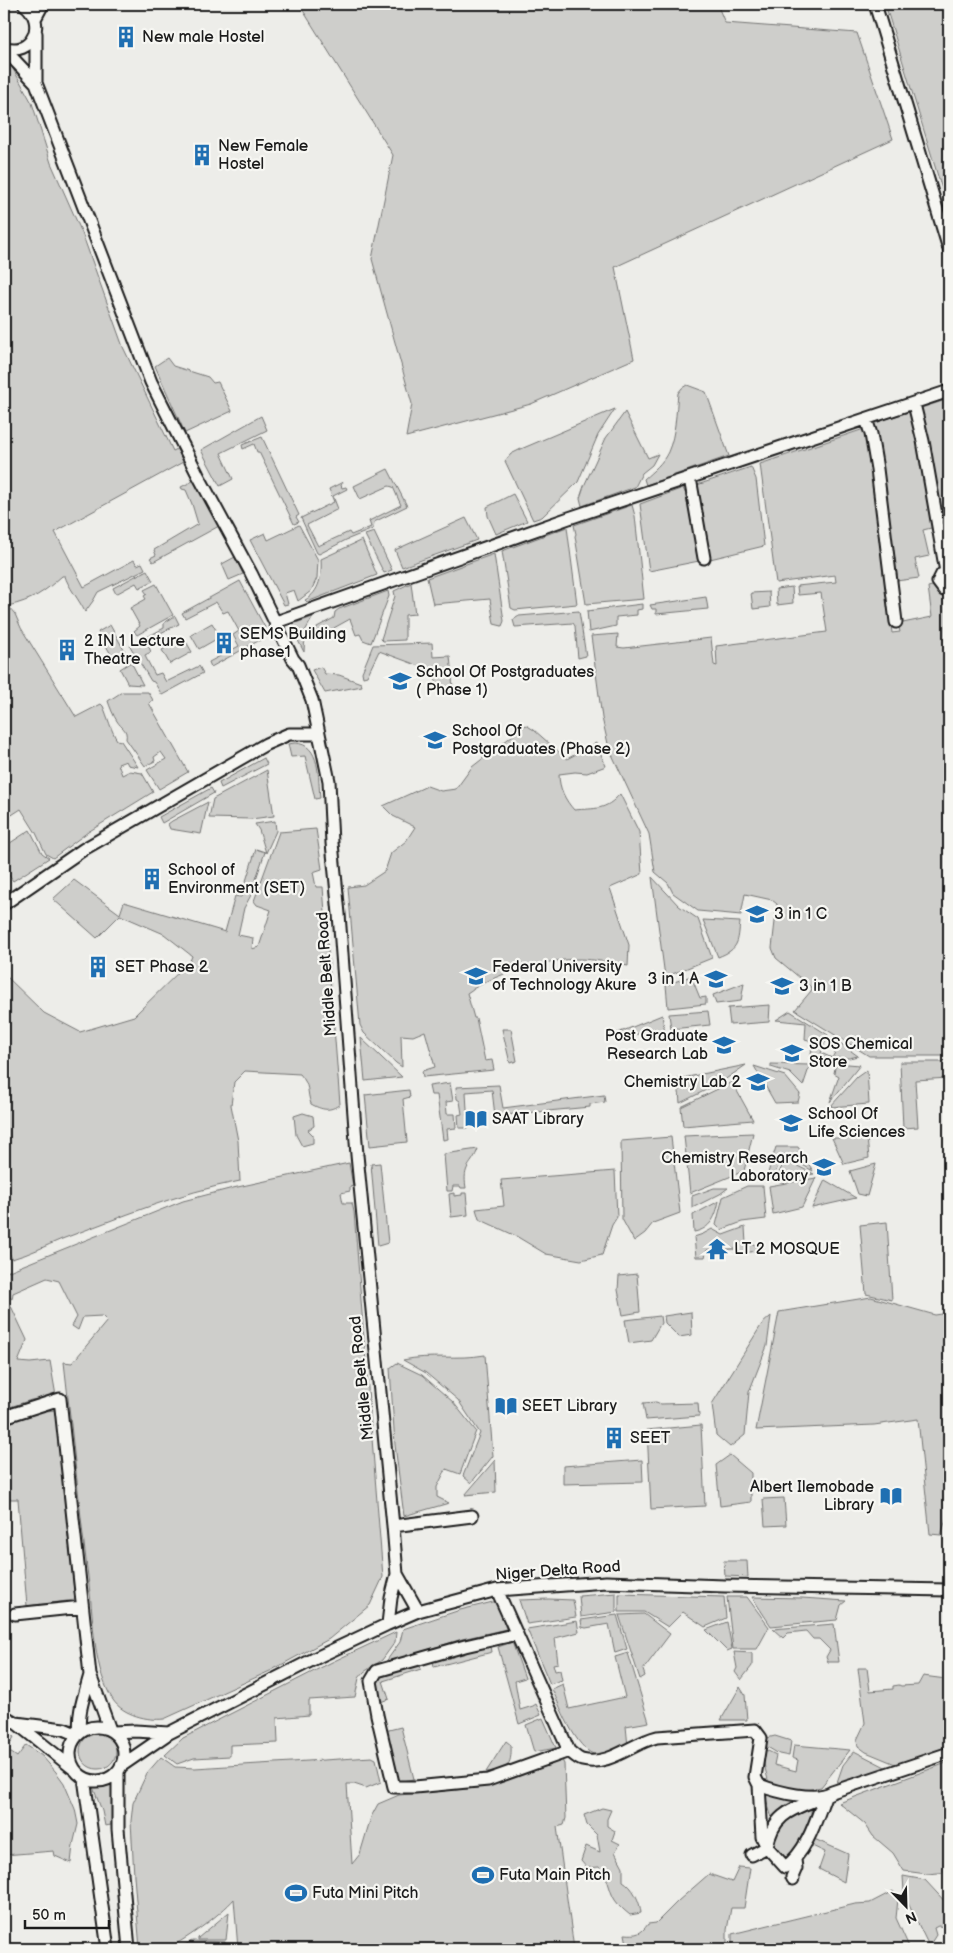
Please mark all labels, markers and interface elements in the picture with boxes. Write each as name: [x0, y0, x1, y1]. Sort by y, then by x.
building icon: New male Hostel: [113, 24, 139, 50]
place label: New male Hostel: [142, 28, 264, 47]
place label: New Female Hostel: [218, 137, 309, 174]
building icon: New Female Hostel: [189, 142, 215, 168]
place label: SEMS Building phase1: [240, 625, 346, 662]
building icon: SEMS Building phase1: [211, 630, 237, 656]
place label: 2 IN 1 Lecture Theatre: [84, 632, 186, 669]
building icon: 2 IN 1 Lecture Theatre: [54, 637, 80, 663]
place label: School Of Postgraduates ( Phase 1): [416, 663, 594, 700]
school or university icon: School Of Postgraduates ( Phase 1): [387, 668, 413, 694]
place label: School Of Postgraduates (Phase 2): [452, 722, 631, 759]
school or university icon: School Of Postgraduates (Phase 2): [422, 727, 448, 753]
place label: School of Environment (SET): [168, 861, 305, 898]
building icon: School of Environment (SET): [139, 866, 165, 892]
school or university icon: 3 in 1 C: [744, 901, 770, 927]
place label: 3 in 1 C: [774, 905, 827, 924]
street label: Middle Belt Road: [313, 911, 341, 1037]
building icon: SET Phase 2: [85, 954, 111, 980]
place label: SET Phase 2: [115, 958, 209, 977]
place label: Federal University of Technology Akure: [492, 958, 637, 995]
school or university icon: Federal University of Technology Akure: [463, 963, 489, 989]
school or university icon: 3 in 1 A: [703, 966, 729, 992]
place label: 3 in 1 A: [647, 970, 699, 989]
school or university icon: 3 in 1 B: [769, 973, 795, 999]
place label: 3 in 1 B: [799, 977, 852, 996]
place label: Post Graduate Research Lab: [605, 1027, 709, 1064]
school or university icon: Post Graduate Research Lab: [711, 1032, 737, 1058]
place label: SOS Chemical Store: [809, 1035, 913, 1072]
school or university icon: SOS Chemical Store: [779, 1040, 805, 1066]
school or university icon: Chemistry Lab 2: [745, 1069, 771, 1095]
place label: Chemistry Lab 2: [624, 1073, 742, 1092]
place label: School Of Life Sciences: [808, 1105, 905, 1142]
library icon: SAAT Library: [463, 1106, 489, 1132]
place label: SAAT Library: [492, 1110, 585, 1129]
school or university icon: School Of Life Sciences: [778, 1110, 804, 1136]
place label: Chemistry Research Laboratory: [661, 1149, 809, 1186]
school or university icon: Chemistry Research Laboratory: [811, 1154, 837, 1180]
temple icon: LT 2 MOSQUE: [704, 1236, 730, 1262]
place label: LT 2 MOSQUE: [734, 1240, 840, 1259]
street label: Middle Belt Road: [346, 1315, 378, 1441]
library icon: SEET Library: [493, 1393, 519, 1419]
place label: SEET Library: [522, 1397, 618, 1416]
building icon: SEET: [601, 1425, 627, 1451]
place label: SEET: [630, 1429, 671, 1448]
place label: Albert Ilemobade Library: [750, 1478, 875, 1515]
library icon: Albert Ilemobade Library: [878, 1483, 904, 1509]
street label: Niger Delta Road: [495, 1557, 621, 1585]
sports icon: Futa Main Pitch: [470, 1862, 496, 1888]
place label: Futa Main Pitch: [499, 1866, 611, 1885]
sports icon: Futa Mini Pitch: [283, 1880, 309, 1906]
north arrow: [880, 1880, 930, 1930]
place label: Futa Mini Pitch: [312, 1884, 418, 1903]
scale bar: [25, 1898, 109, 1930]
text: 50 m: [32, 1906, 66, 1925]
text: N: [903, 1908, 919, 1927]

